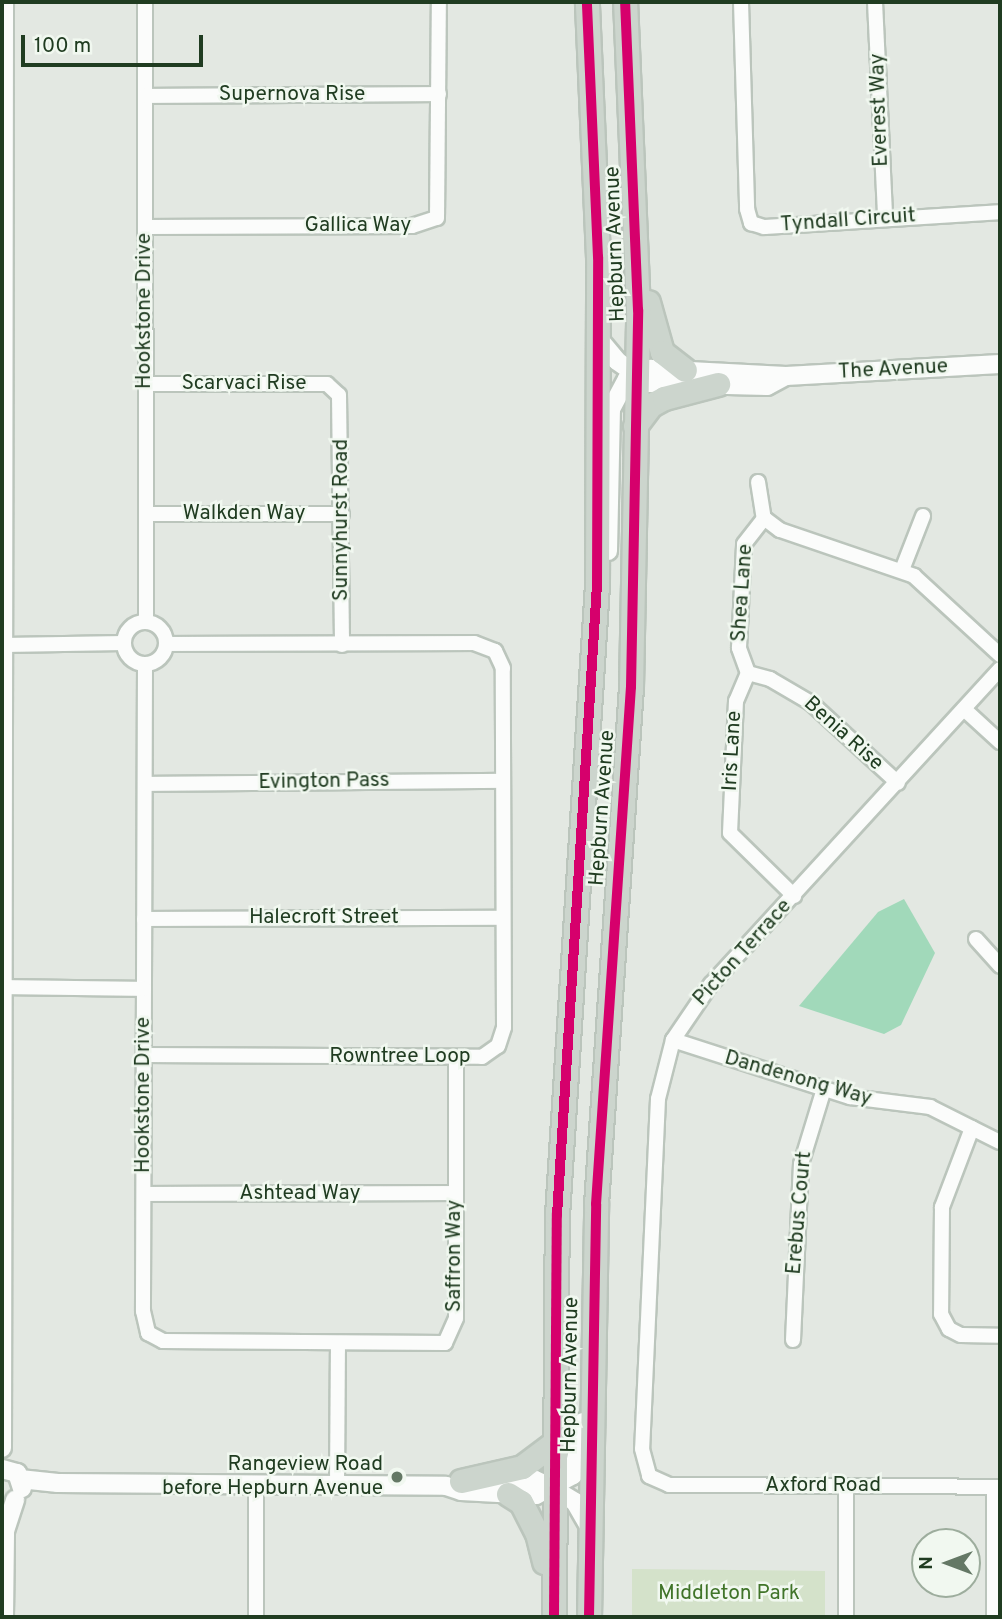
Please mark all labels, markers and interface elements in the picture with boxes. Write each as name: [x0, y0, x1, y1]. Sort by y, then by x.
scale bar: [24, 21, 206, 65]
text: 100 m: [34, 33, 91, 60]
street label: Everest Way: [865, 53, 895, 167]
street label: Supernova Rise: [219, 82, 365, 108]
street label: Hepburn Avenue: [601, 165, 631, 323]
street label: Tyndall Circuit: [779, 204, 917, 238]
street label: Gallica Way: [304, 213, 412, 239]
street label: Hookstone Drive: [132, 233, 158, 389]
street label: The Avenue: [837, 355, 949, 385]
street label: Scarvaci Rise: [182, 371, 306, 397]
street label: Sunnyhurst Road: [329, 439, 355, 601]
street label: Walkden Way: [182, 501, 306, 527]
street label: Shea Lane: [727, 543, 759, 643]
street label: Benia Rise: [798, 692, 888, 776]
street label: Iris Lane: [718, 710, 748, 792]
street label: Hepburn Avenue: [585, 729, 621, 887]
street label: Evington Pass: [258, 768, 390, 796]
street label: Picton Terrace: [688, 894, 798, 1012]
street label: Halecroft Street: [249, 905, 399, 931]
street label: Hookstone Drive: [131, 1017, 157, 1173]
street label: Rowntree Loop: [329, 1044, 471, 1070]
street label: Dandenong Way: [721, 1046, 875, 1112]
street label: Erebus Court: [782, 1150, 818, 1276]
street label: Ashtead Way: [239, 1181, 361, 1207]
street label: Saffron Way: [442, 1199, 468, 1313]
street label: Hepburn Avenue: [557, 1296, 585, 1454]
place label: Rangeview Road before Hepburn Avenue: [161, 1452, 383, 1502]
marker: Rangeview Road before Hepburn Avenue: [389, 1469, 405, 1485]
street label: Axford Road: [765, 1473, 881, 1499]
north arrow: [911, 1528, 981, 1598]
text: N: [915, 1556, 939, 1570]
park label: Middleton Park: [658, 1581, 800, 1607]

